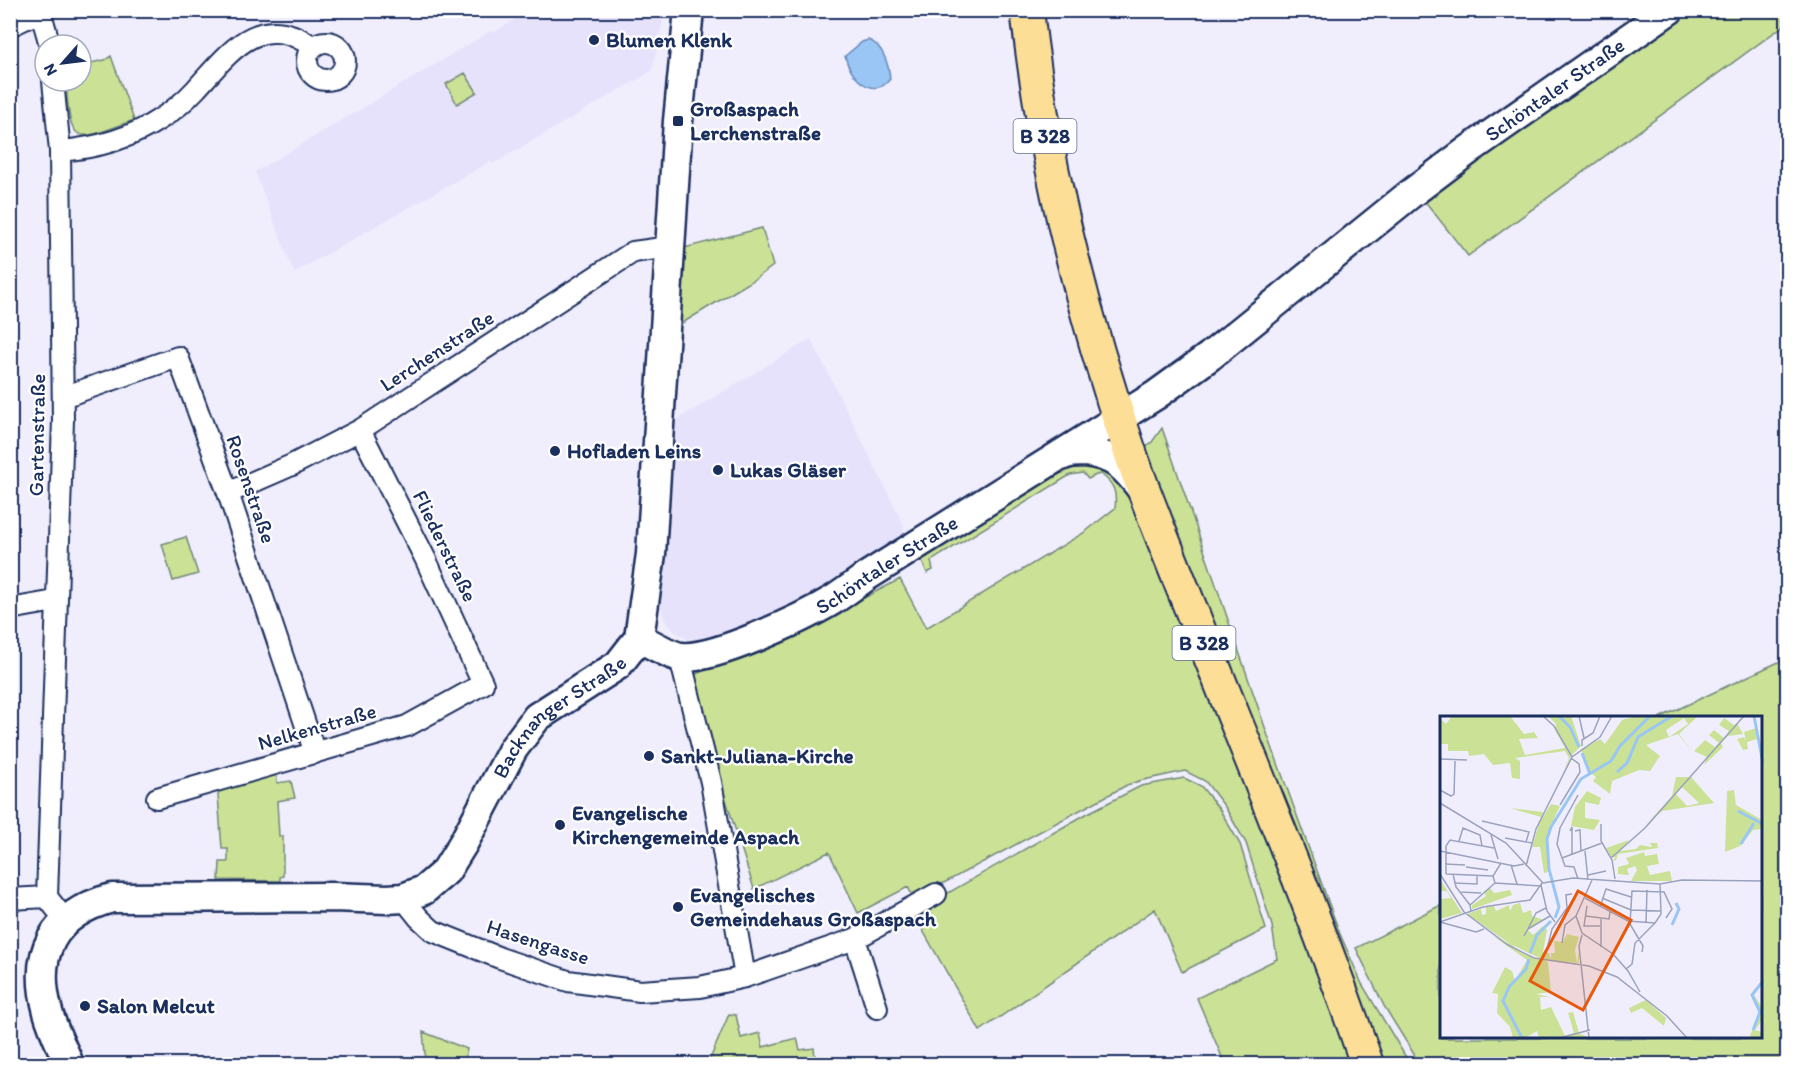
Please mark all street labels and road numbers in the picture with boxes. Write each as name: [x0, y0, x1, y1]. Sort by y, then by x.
street label: Schöntaler Straße: [1480, 32, 1629, 147]
road number: B 328: [1014, 119, 1076, 153]
street label: Lerchenstraße: [375, 304, 498, 397]
street label: Gartenstraße: [23, 373, 50, 497]
street label: Rosenstraße: [221, 431, 282, 546]
street label: Fliederstraße: [408, 486, 483, 606]
street label: Schöntaler Straße: [811, 509, 962, 619]
road number: B 328: [1172, 626, 1236, 660]
street label: Backnanger Straße: [487, 651, 632, 782]
street label: Nelkenstraße: [255, 698, 379, 755]
street label: Hasengasse: [484, 913, 593, 970]

